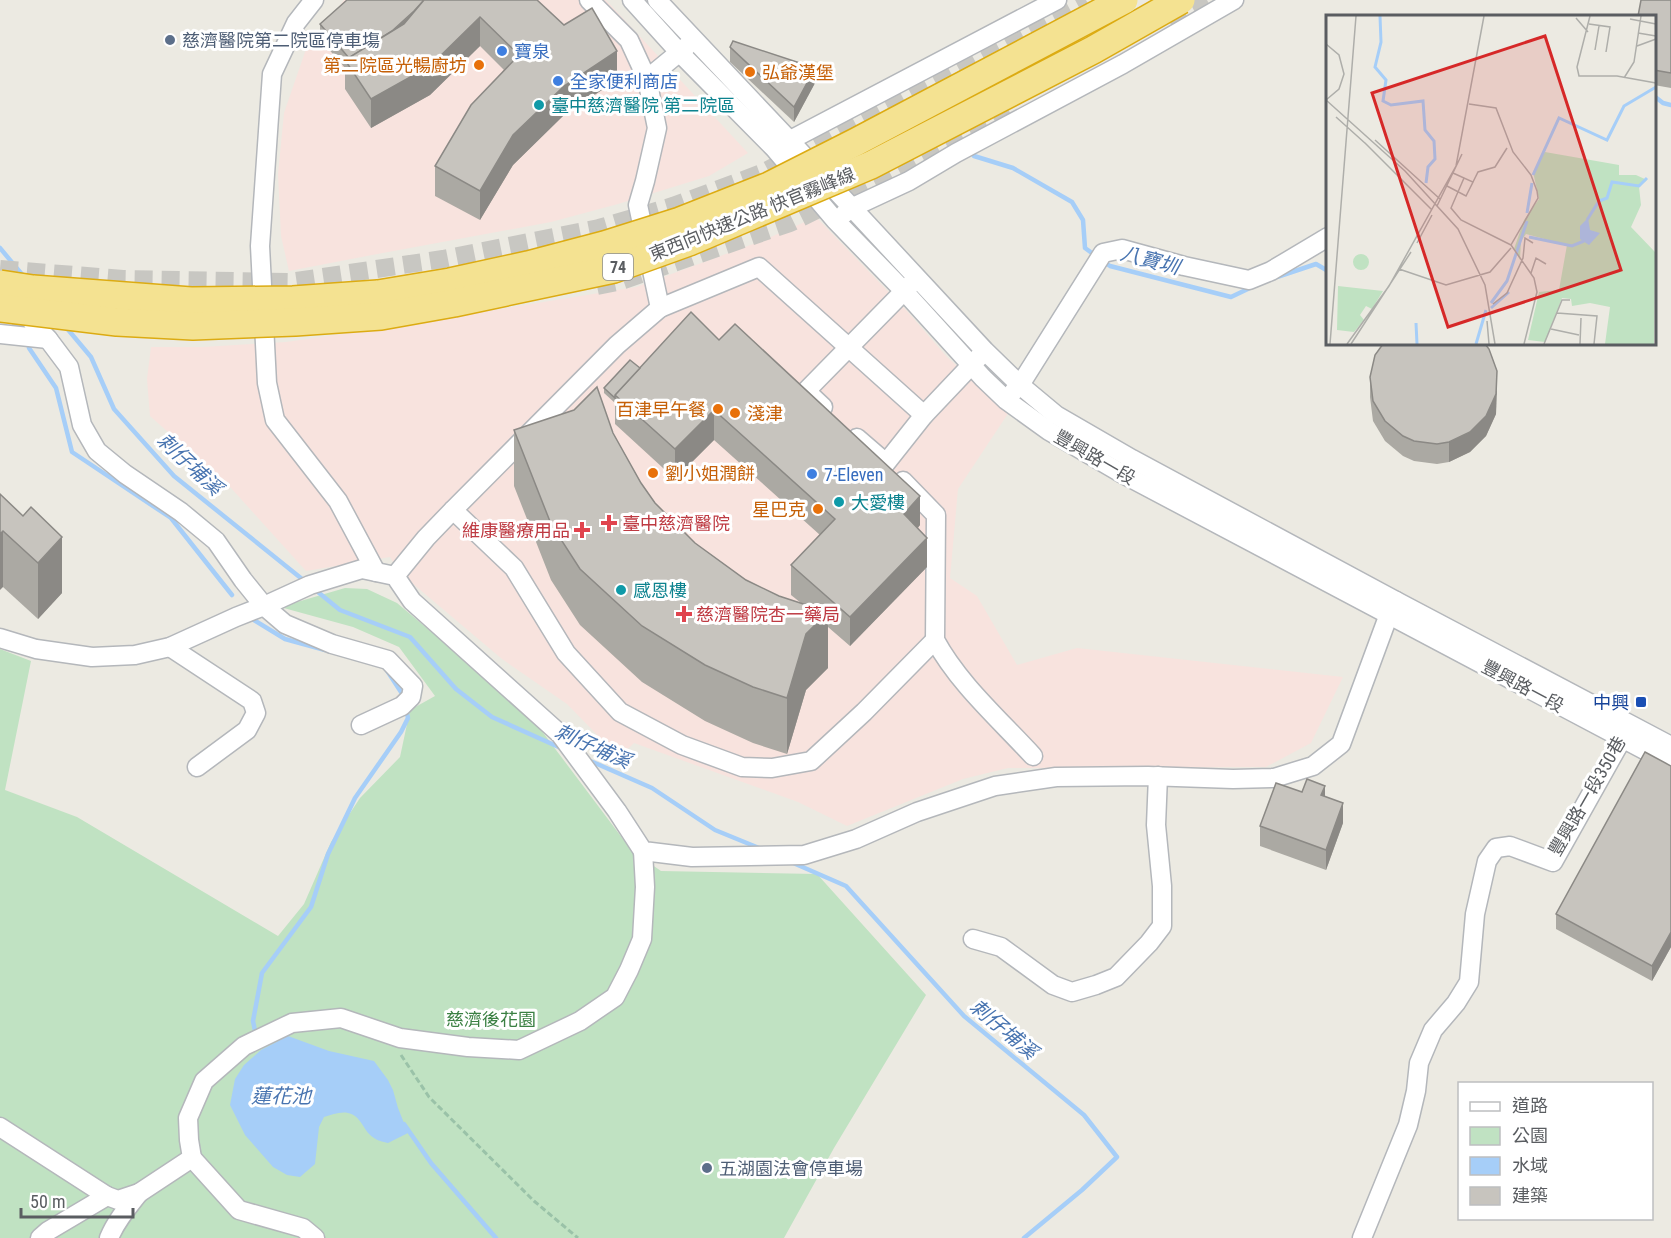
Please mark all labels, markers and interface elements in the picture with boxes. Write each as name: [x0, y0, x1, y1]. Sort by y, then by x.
inset map: [1326, 15, 1656, 345]
place label: 慈濟醫院第二院區停車塲: [182, 30, 380, 51]
marker: 慈濟醫院第二院區停車塲: [163, 33, 177, 47]
place label: 寶泉: [514, 41, 550, 62]
marker: 寶泉: [495, 44, 509, 58]
place label: 第二院區光暢廚坊: [323, 55, 467, 76]
marker: 第二院區光暢廚坊: [472, 58, 486, 72]
place label: 弘爺漢堡: [762, 62, 834, 83]
marker: 弘爺漢堡: [743, 65, 757, 79]
place label: 全家便利商店: [570, 71, 678, 92]
marker: 全家便利商店: [551, 74, 565, 88]
place label: 臺中慈濟醫院 第二院區: [551, 95, 735, 116]
marker: 臺中慈濟醫院 第二院區: [532, 98, 546, 112]
street label: 東西向快速公路 快官霧峰線: [646, 163, 858, 265]
water label: 八寶圳: [1118, 241, 1185, 280]
road number: 74: [603, 254, 633, 280]
place label: 百津早午餐: [616, 399, 706, 420]
marker: 百津早午餐: [711, 402, 725, 416]
place label: 淺津: [747, 403, 783, 424]
marker: 淺津: [728, 406, 742, 420]
street label: 豐興路一段: [1051, 425, 1139, 489]
water label: 刺仔埔溪: [153, 428, 230, 502]
place label: 劉小姐潤餅: [665, 463, 755, 484]
place label: 7-Eleven: [824, 464, 884, 485]
marker: 劉小姐潤餅: [646, 466, 660, 480]
marker: 7-Eleven: [805, 467, 819, 481]
place label: 大愛樓: [851, 492, 905, 513]
marker: 大愛樓: [832, 495, 846, 509]
place label: 星巴克: [752, 499, 806, 520]
marker: 星巴克: [811, 502, 825, 516]
place label: 臺中慈濟醫院: [622, 513, 730, 534]
marker: 臺中慈濟醫院: [600, 514, 618, 532]
place label: 維康醫療用品: [462, 520, 570, 541]
marker: 維康醫療用品: [575, 523, 589, 537]
place label: 感恩樓: [633, 580, 687, 601]
marker: 感恩樓: [614, 583, 628, 597]
place label: 慈濟醫院杏一藥局: [696, 604, 840, 625]
marker: 慈濟醫院杏一藥局: [677, 607, 691, 621]
street label: 豐興路一段: [1478, 656, 1568, 716]
place label: 中興: [1593, 692, 1629, 713]
marker: 中興: [1634, 695, 1648, 709]
water label: 刺仔埔溪: [552, 719, 637, 774]
street label: 豐興路一段350巷: [1544, 732, 1630, 860]
water label: 刺仔埔溪: [966, 994, 1045, 1066]
park label: 慈濟後花園: [446, 1009, 536, 1030]
legend: [1458, 1082, 1653, 1220]
water label: 蓮花池: [251, 1084, 313, 1108]
text: 道路: [1512, 1095, 1548, 1116]
text: 公園: [1512, 1125, 1548, 1146]
text: 水域: [1512, 1155, 1548, 1176]
place label: 五湖園法會停車場: [719, 1158, 863, 1179]
marker: 五湖園法會停車場: [700, 1161, 714, 1175]
scale bar: [21, 1181, 134, 1219]
text: 建築: [1512, 1185, 1548, 1206]
text: 50 m: [30, 1191, 65, 1212]

